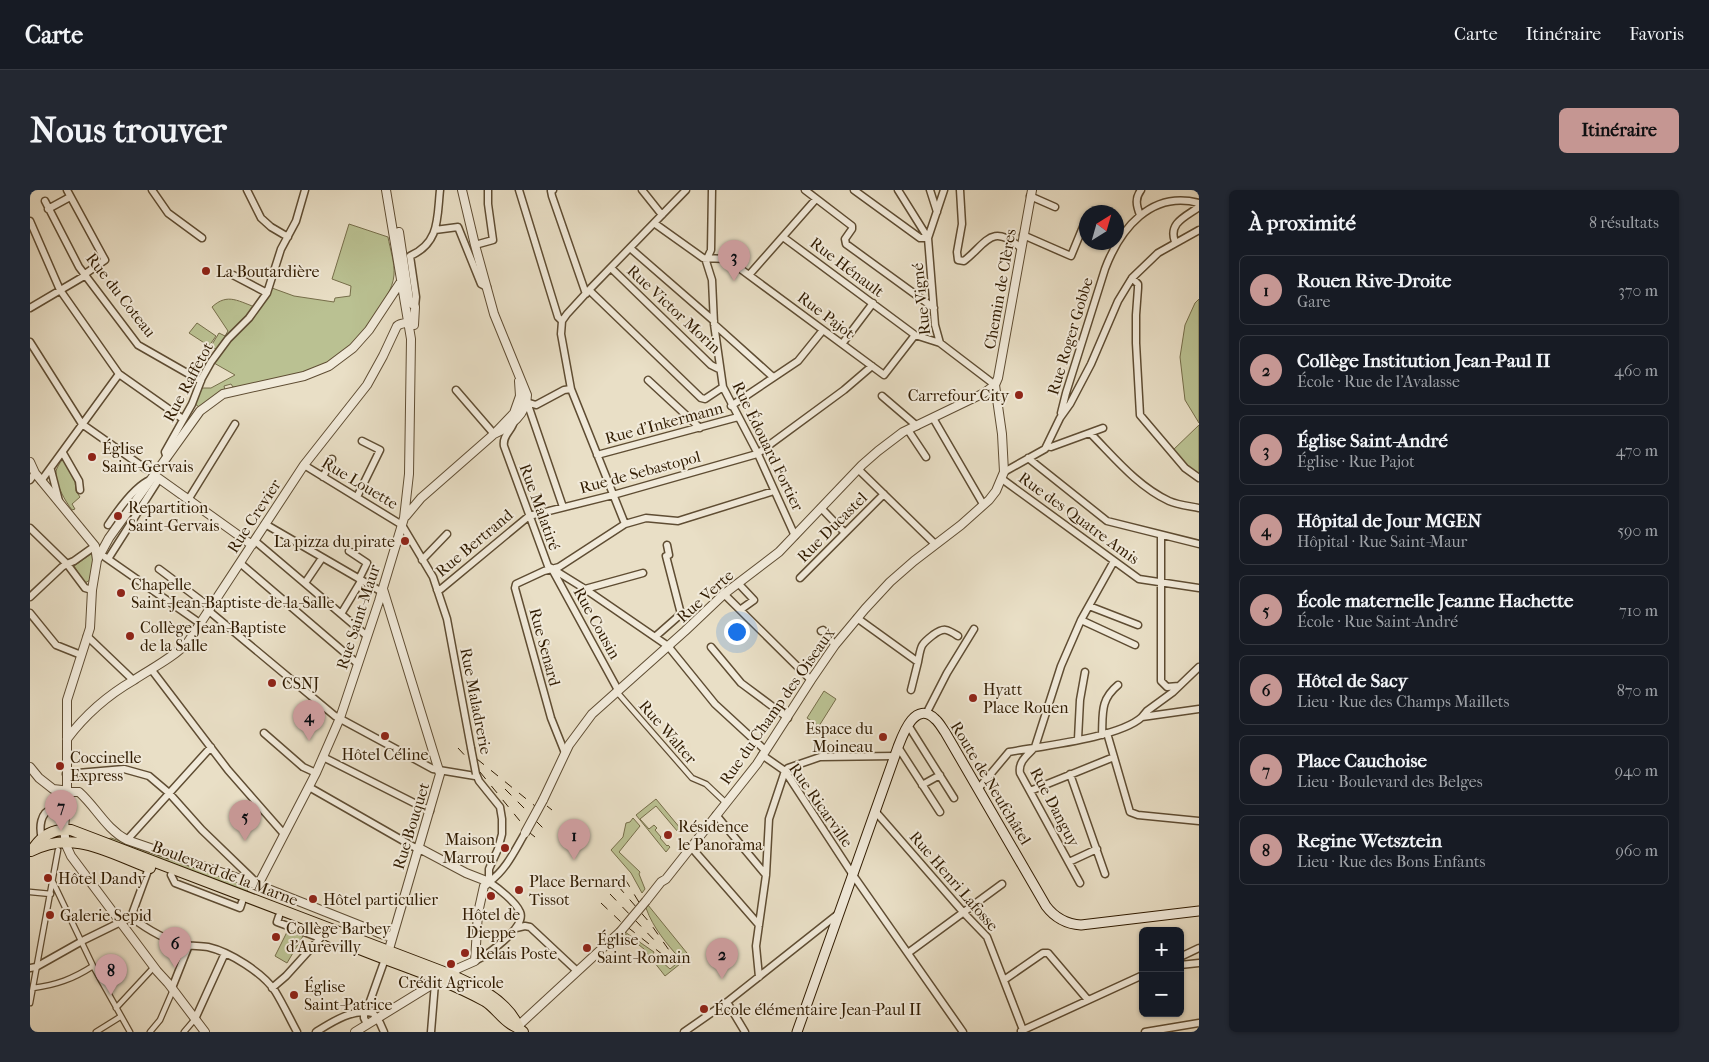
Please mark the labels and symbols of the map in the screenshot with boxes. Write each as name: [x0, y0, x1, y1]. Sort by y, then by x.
north arrow: [1079, 205, 1124, 250]
street label: Chemin de Clères: [980, 227, 1020, 351]
street label: Rue Hénault: [806, 233, 888, 301]
pin: 3: [718, 240, 750, 281]
street label: Rue du Coteau: [82, 249, 160, 341]
street label: Rue Victor Morin: [623, 261, 725, 358]
place label: La Boutardière: [216, 262, 320, 281]
street label: Rue Vigné: [908, 262, 934, 336]
marker: La Boutardière: [200, 265, 212, 277]
street label: Rue Roger Gobbe: [1043, 275, 1097, 397]
street label: Rue Pajot: [794, 287, 858, 343]
street label: Rue Raffetot: [159, 339, 217, 425]
street label: Rue Édouard Fortier: [728, 378, 809, 514]
place label: Carrefour City: [908, 386, 1009, 405]
marker: Carrefour City: [1013, 389, 1025, 401]
street label: Rue d'Inkermann: [603, 398, 726, 448]
place label: Église Saint-Gervais: [102, 438, 193, 476]
street label: Rue de Sebastopol: [577, 447, 703, 497]
marker: Église Saint-Gervais: [86, 451, 98, 463]
street label: Rue Louette: [318, 453, 402, 513]
street label: Rue Malatiré: [516, 461, 564, 553]
street label: Rue des Quatre Amis: [1015, 468, 1143, 568]
street label: Rue Crevier: [223, 475, 285, 556]
street label: Rue Ducastel: [793, 488, 871, 566]
place label: Repartition Saint-Gervais: [128, 498, 219, 535]
street label: Rue Bertrand: [432, 505, 517, 581]
marker: Repartition Saint-Gervais: [112, 510, 124, 522]
place label: La pizza du pirate: [274, 532, 395, 551]
marker: La pizza du pirate: [399, 535, 411, 547]
street label: Rue Saint-Maur: [332, 562, 384, 672]
street label: Rue Verte: [673, 566, 737, 626]
place label: Chapelle Saint-Jean-Baptiste-de-la-Salle: [131, 575, 335, 612]
street label: Rue Cousin: [569, 584, 625, 663]
marker: Chapelle Saint-Jean-Baptiste-de-la-Salle: [115, 587, 127, 599]
street label: Rue Senard: [525, 606, 565, 688]
place label: Collège Jean-Baptiste de la Salle: [140, 618, 286, 655]
your location: [724, 619, 750, 645]
street label: Rue du Champ des Oiseaux: [715, 623, 839, 788]
marker: Collège Jean-Baptiste de la Salle: [124, 630, 136, 642]
street label: Rue Maladrerie: [456, 646, 496, 756]
place label: CSNJ: [282, 674, 319, 693]
marker: CSNJ: [266, 677, 278, 689]
place label: Hyatt Place Rouen: [983, 680, 1069, 717]
marker: Hyatt Place Rouen: [967, 692, 979, 704]
street label: Rue Walter: [635, 696, 701, 768]
pin: 4: [293, 700, 325, 741]
street label: Route de Neufchâtel: [947, 718, 1036, 849]
place label: Espace du Moineau: [805, 719, 873, 756]
marker: Hôtel Céline: [379, 730, 391, 742]
marker: Espace du Moineau: [877, 731, 889, 743]
place label: Hôtel Céline: [342, 745, 428, 764]
place label: Coccinelle Express: [70, 748, 142, 785]
street label: Rue Ricarville: [785, 759, 857, 851]
marker: Coccinelle Express: [54, 760, 66, 772]
street label: Rue Danguy: [1026, 764, 1084, 850]
street label: Rue Bouquet: [389, 780, 433, 872]
pin: 7: [45, 790, 77, 831]
pin: 5: [229, 800, 261, 841]
place label: Résidence le Panorama: [677, 817, 763, 854]
pin: 1: [558, 819, 590, 860]
street label: Rue Henri Lafosse: [905, 827, 1003, 935]
marker: Résidence le Panorama: [662, 829, 674, 841]
place label: Maison Marrou: [442, 830, 496, 867]
street label: Boulevard de la Marne: [149, 836, 301, 910]
marker: Maison Marrou: [499, 842, 511, 854]
place label: Hôtel Dandy: [58, 869, 146, 888]
marker: Hôtel Dandy: [42, 872, 54, 884]
place label: Place Bernard Tissot: [529, 872, 626, 909]
marker: Place Bernard Tissot: [513, 884, 525, 896]
place label: Hôtel particulier: [323, 890, 438, 909]
marker: Hôtel de Dieppe: [485, 890, 497, 902]
marker: Hôtel particulier: [307, 893, 319, 905]
place label: Hôtel de Dieppe: [462, 905, 520, 942]
place label: Galerie Sepid: [60, 906, 152, 925]
marker: Galerie Sepid: [44, 909, 56, 921]
place label: Collège Barbey d'Aurevilly: [286, 919, 391, 956]
pin: 6: [159, 927, 191, 968]
place label: Église Saint-Romain: [597, 929, 691, 967]
marker: Collège Barbey d'Aurevilly: [270, 931, 282, 943]
pin: 2: [706, 938, 738, 979]
marker: Église Saint-Romain: [581, 942, 593, 954]
place label: Relais Poste: [475, 944, 557, 963]
marker: Relais Poste: [459, 947, 471, 959]
pin: 8: [95, 954, 127, 995]
marker: Crédit Agricole: [445, 958, 457, 970]
place label: Crédit Agricole: [398, 973, 504, 992]
place label: Église Saint-Patrice: [304, 976, 393, 1014]
marker: Église Saint-Patrice: [288, 989, 300, 1001]
place label: École élémentaire Jean-Paul II: [714, 999, 921, 1019]
marker: École élémentaire Jean-Paul II: [698, 1003, 710, 1015]

